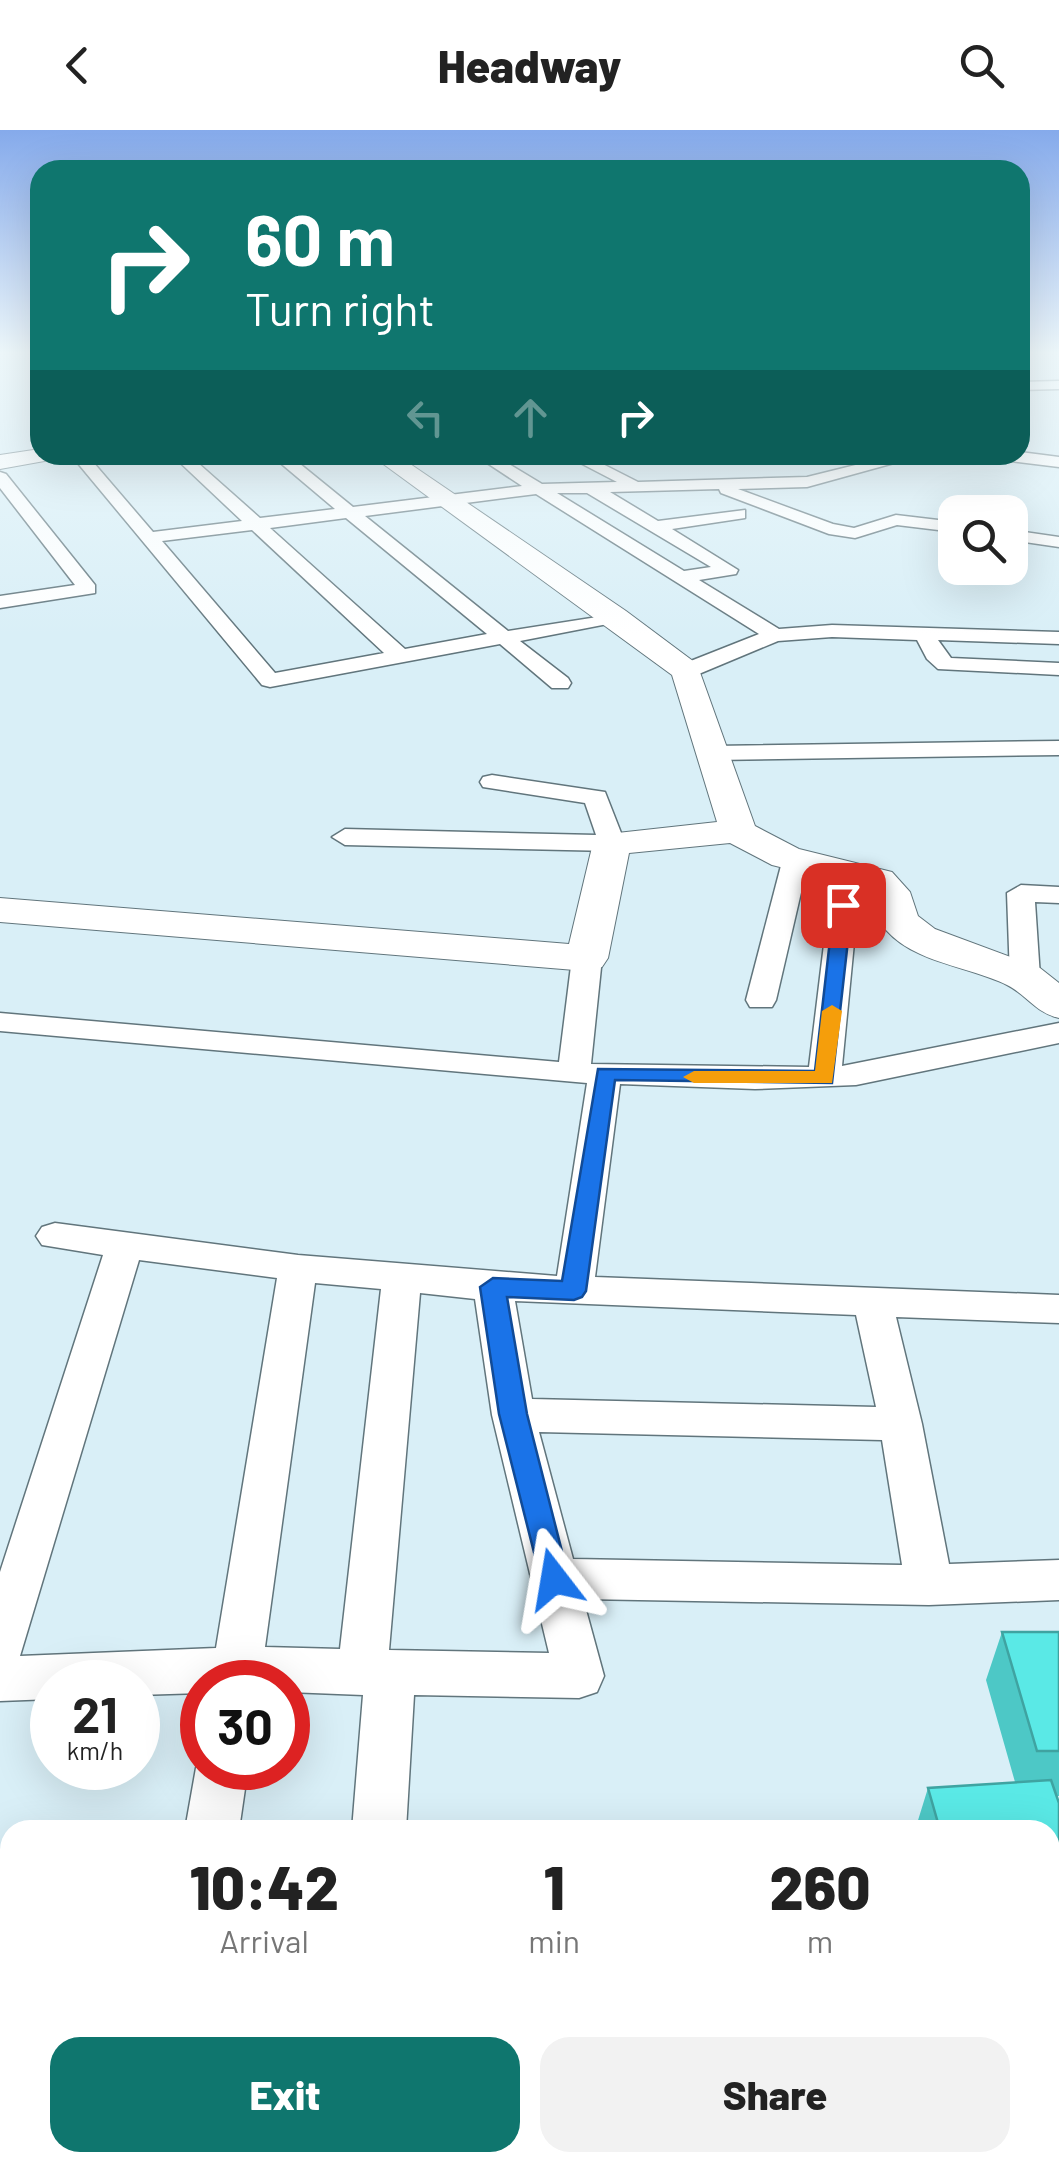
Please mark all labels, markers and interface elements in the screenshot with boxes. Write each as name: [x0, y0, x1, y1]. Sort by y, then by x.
icon: back: [50, 38, 105, 93]
text: Headway: [438, 38, 621, 92]
icon: search: [954, 38, 1009, 93]
text: 60 m: [245, 196, 395, 280]
icon: right: [80, 200, 210, 330]
text: Turn right: [245, 281, 435, 335]
icon: left: [398, 390, 453, 445]
icon: ahead: [503, 390, 558, 445]
icon: right: [608, 390, 663, 445]
map controls: [938, 495, 1028, 585]
button: search: [938, 495, 1028, 585]
pin: [801, 863, 886, 948]
icon: arrive: [816, 878, 871, 933]
position arrow: [502, 1527, 606, 1631]
speed limit sign: 30: [180, 1660, 310, 1790]
text: 21: [72, 1683, 118, 1743]
text: km/h: [67, 1735, 123, 1765]
text: 10:42: [189, 1850, 339, 1922]
text: 1: [544, 1850, 565, 1922]
text: 260: [770, 1850, 871, 1922]
text: Arrival: [219, 1921, 309, 1959]
text: min: [528, 1921, 580, 1959]
text: m: [807, 1921, 833, 1959]
button: Exit: [50, 2037, 520, 2152]
button: Share: [540, 2037, 1010, 2152]

